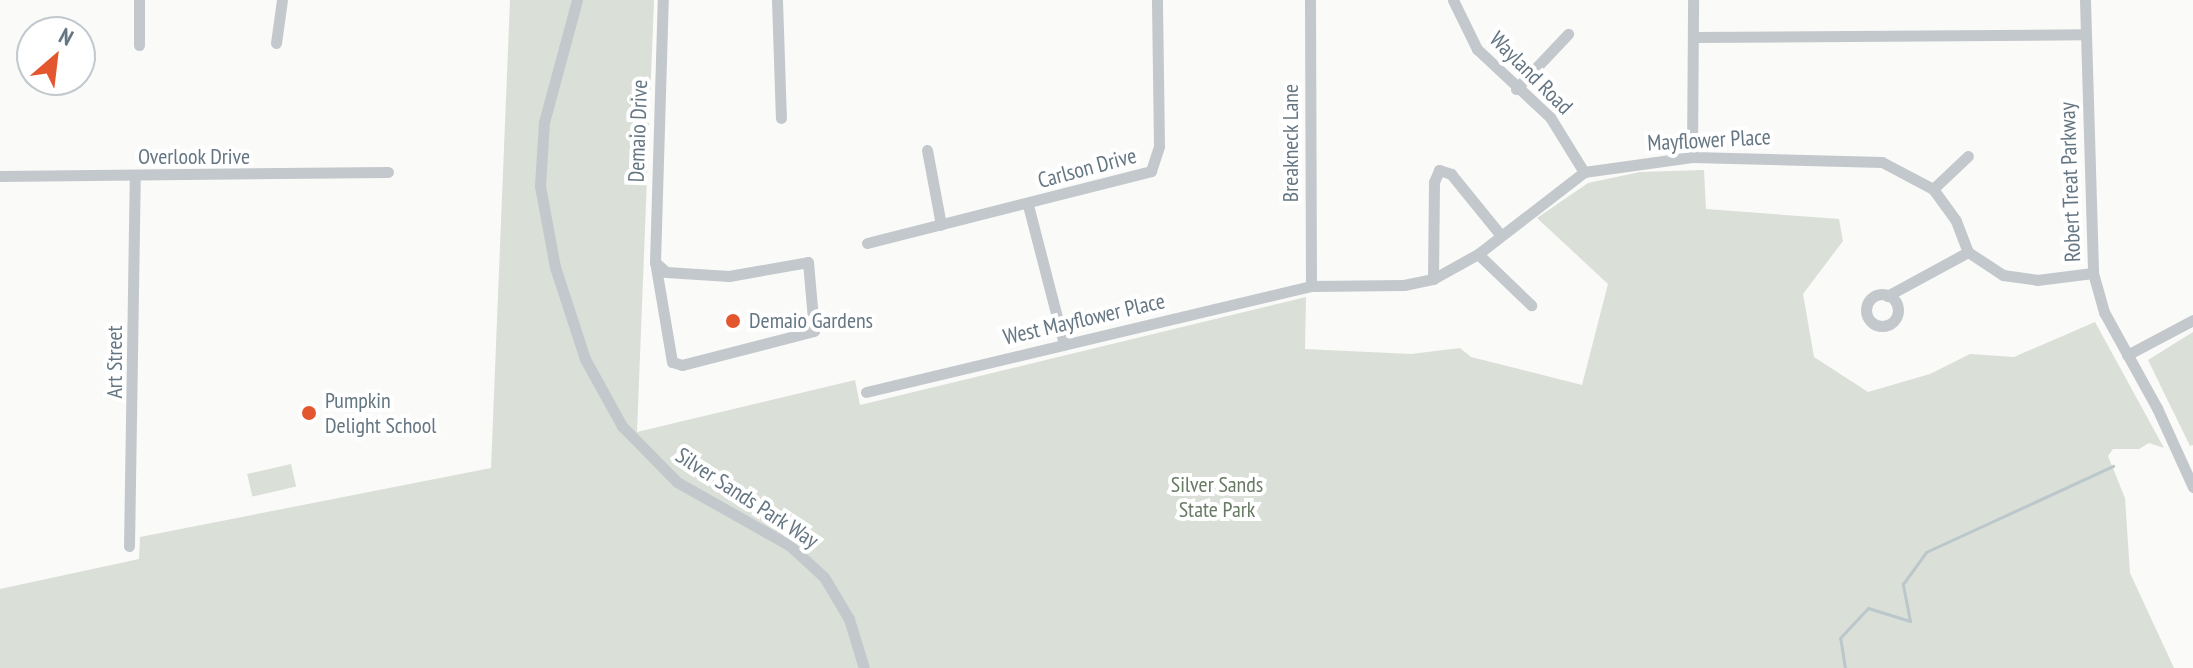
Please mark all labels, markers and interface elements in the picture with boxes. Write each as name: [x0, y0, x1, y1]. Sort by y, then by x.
north arrow: [16, 16, 96, 96]
text: N: [54, 21, 78, 52]
street label: Wayland Road: [1484, 26, 1578, 120]
street label: Demaio Drive: [623, 79, 653, 183]
street label: Breakneck Lane: [1278, 84, 1304, 202]
street label: Robert Treat Parkway: [2054, 101, 2086, 263]
street label: Mayflower Place: [1647, 124, 1771, 156]
street label: Carlson Drive: [1035, 142, 1139, 194]
street label: Overlook Drive: [138, 144, 250, 170]
street label: West Mayflower Place: [1001, 288, 1167, 350]
place label: Demaio Gardens: [749, 308, 873, 334]
marker: Demaio Gardens: [724, 312, 742, 330]
street label: Art Street: [102, 325, 128, 399]
place label: Pumpkin Delight School: [325, 387, 436, 438]
marker: Pumpkin Delight School: [300, 404, 318, 422]
street label: Silver Sands Park Way: [670, 442, 824, 554]
park label: Silver Sands State Park: [1171, 471, 1263, 522]

